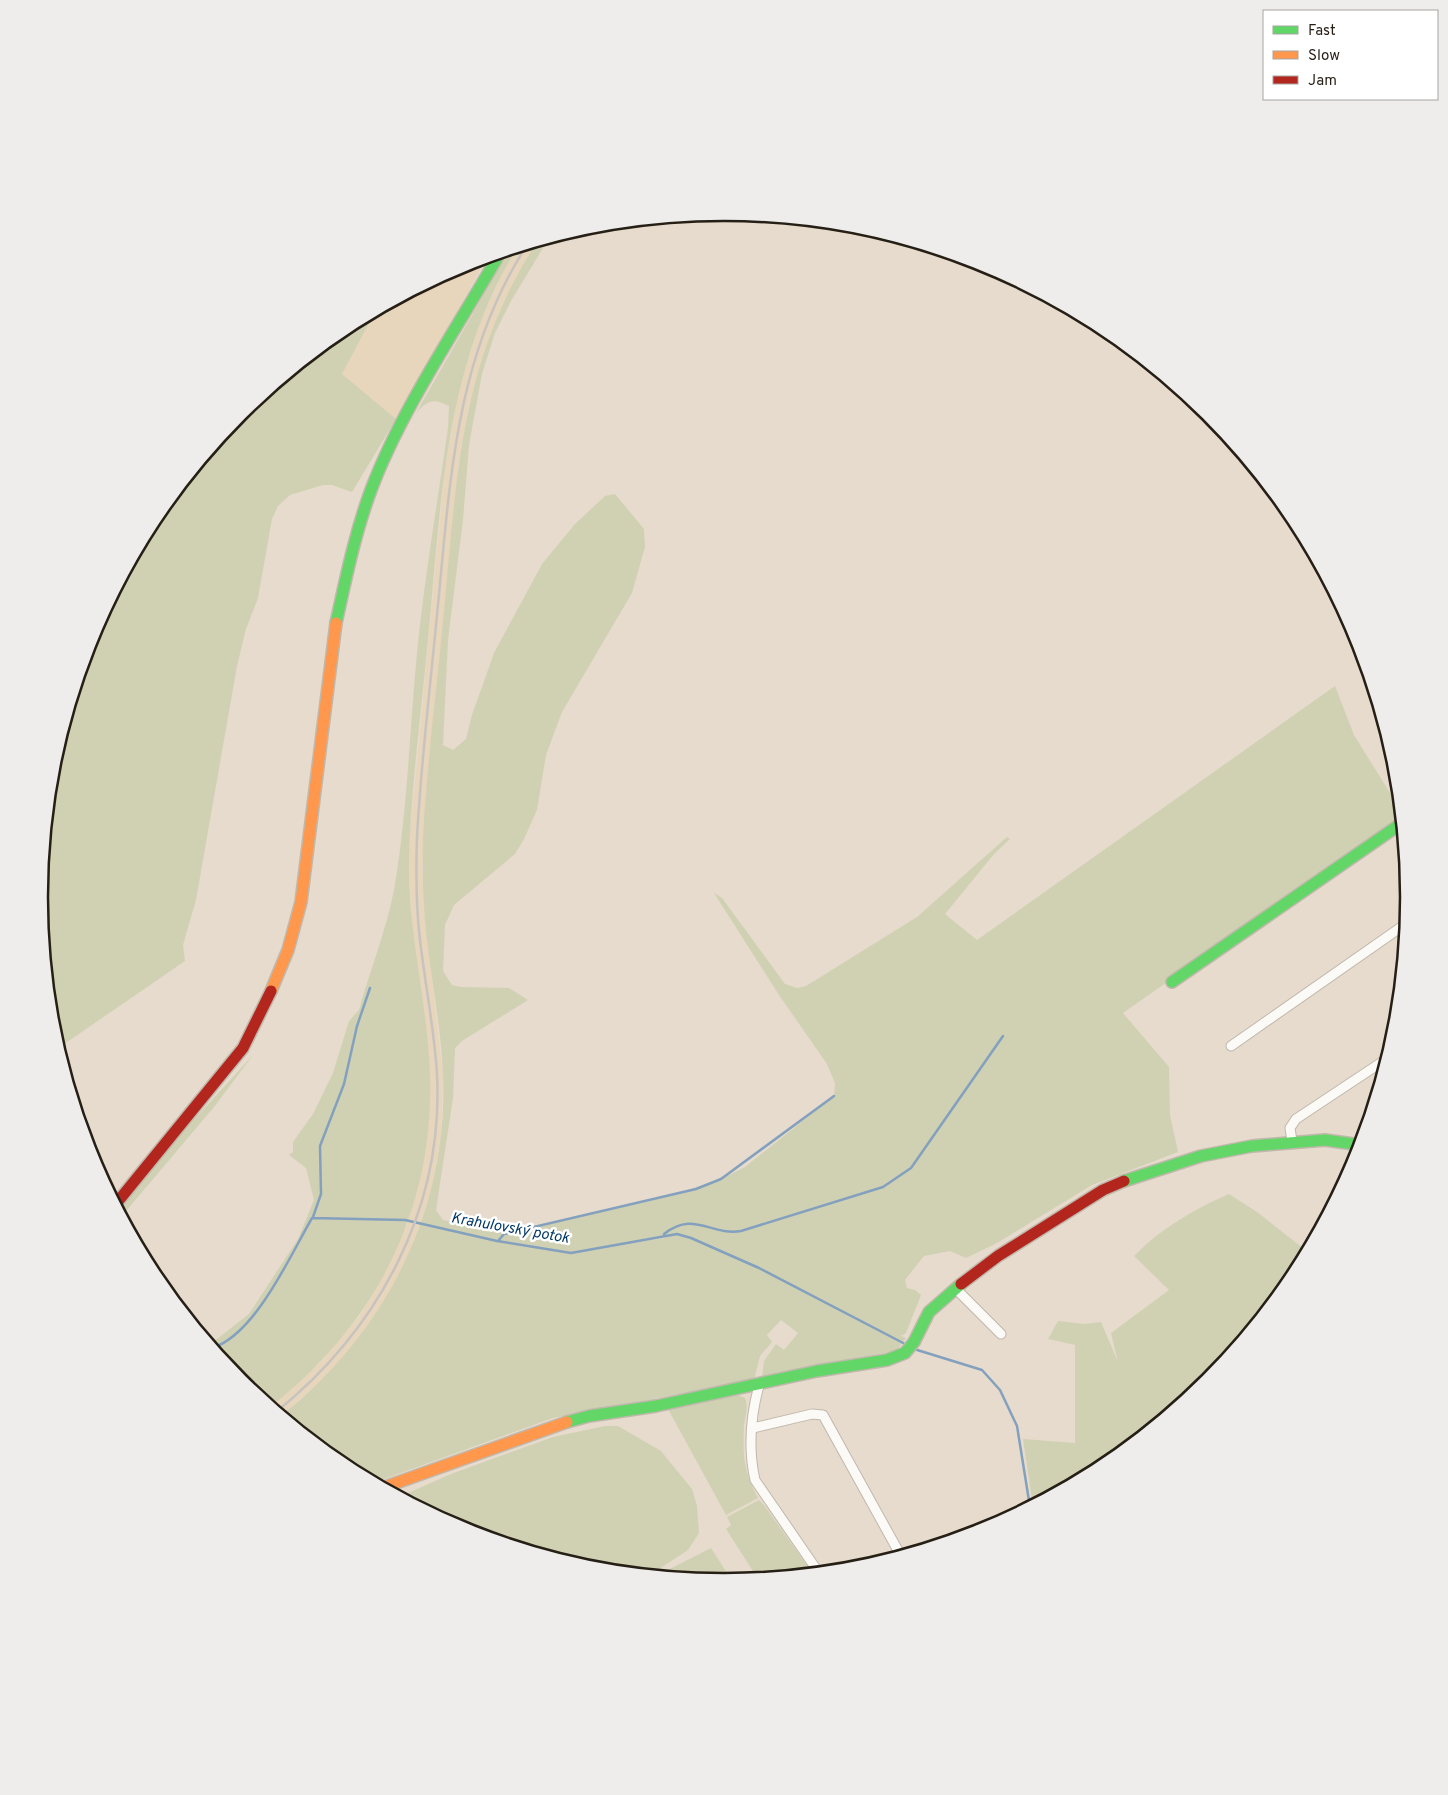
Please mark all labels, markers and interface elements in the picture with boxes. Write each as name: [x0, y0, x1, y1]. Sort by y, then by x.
legend: [1263, 10, 1438, 100]
text: Fast: [1308, 22, 1336, 41]
text: Slow: [1308, 47, 1340, 66]
text: Jam: [1308, 72, 1337, 91]
water label: Krahulovský potok: [449, 1209, 571, 1249]

